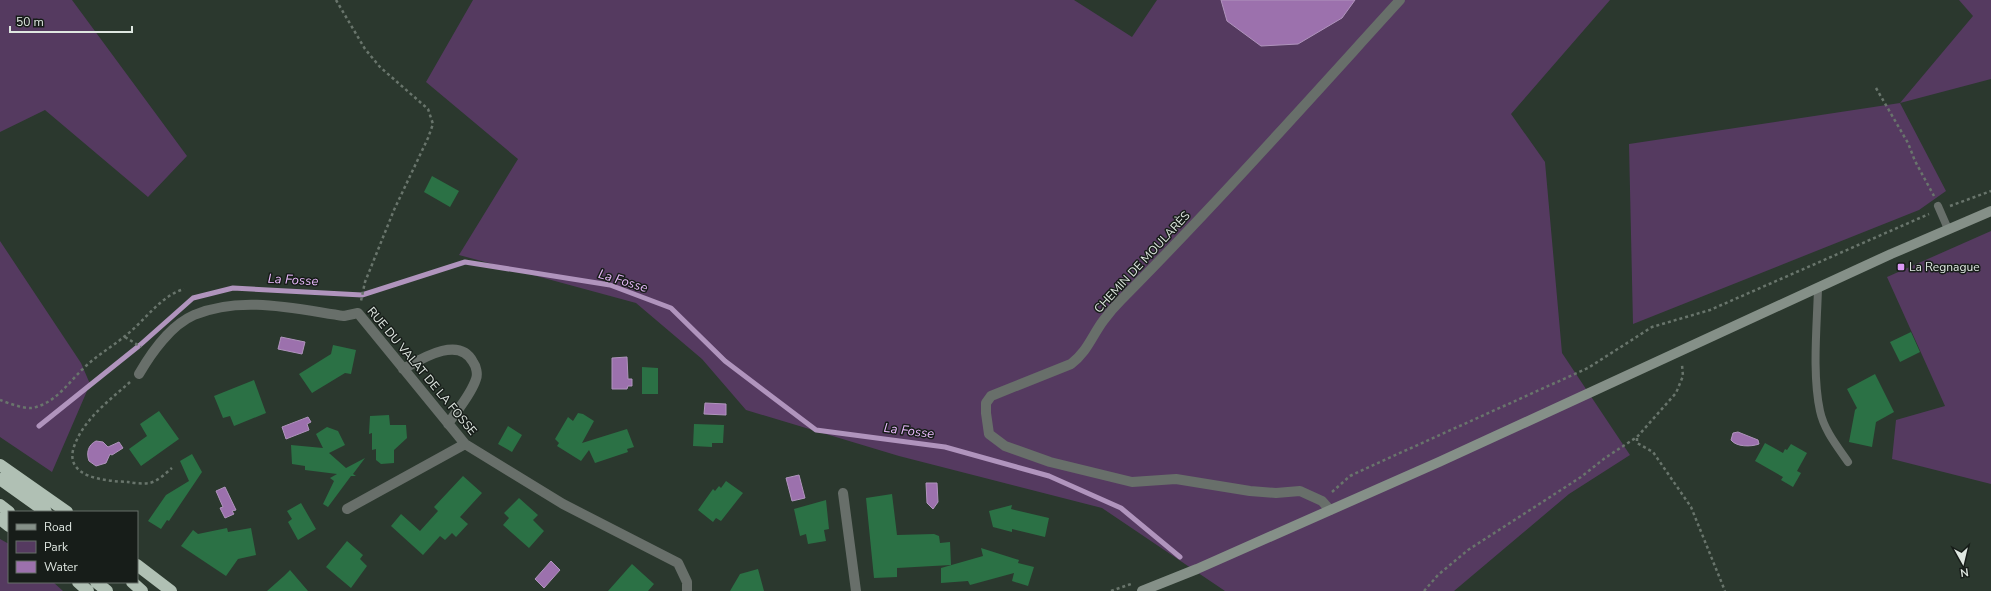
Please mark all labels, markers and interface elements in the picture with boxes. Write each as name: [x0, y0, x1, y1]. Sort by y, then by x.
scale bar: [10, 8, 132, 34]
text: 50 m: [16, 14, 44, 30]
street label: CHEMIN DE MOULARÈS: [1090, 208, 1194, 316]
place label: La Regnague: [1909, 259, 1980, 275]
marker: La Regnague: [1896, 262, 1906, 272]
water label: La Fosse: [596, 265, 650, 297]
water label: La Fosse: [267, 270, 319, 290]
street label: RUE DU VALAT DE LA FOSSE: [364, 304, 480, 438]
water label: La Fosse: [883, 419, 935, 443]
legend: [8, 511, 138, 583]
text: Road: [44, 519, 72, 535]
text: Park: [44, 539, 69, 555]
north arrow: [1943, 543, 1983, 583]
text: Water: [44, 559, 78, 575]
text: N: [1959, 564, 1969, 580]

